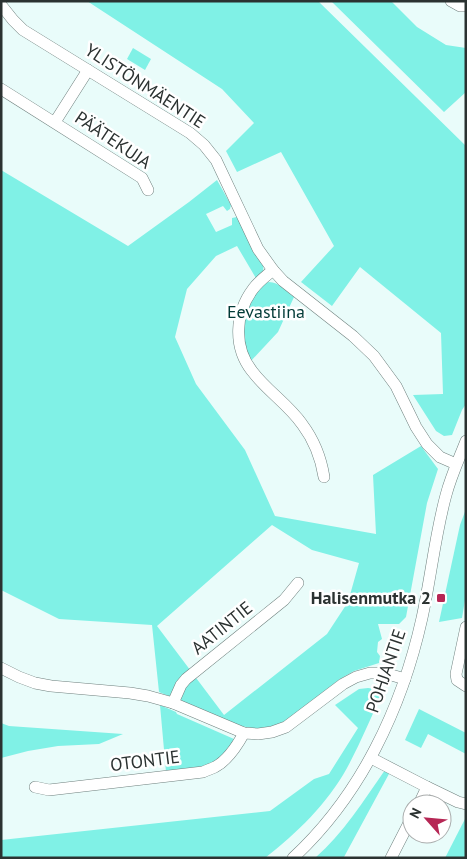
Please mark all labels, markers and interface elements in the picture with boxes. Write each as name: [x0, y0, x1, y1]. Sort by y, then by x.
street label: YLISTÖNMÄENTIE: [81, 38, 210, 133]
street label: PÄÄTEKUJA: [71, 106, 156, 174]
park label: Eevastiina: [227, 300, 305, 323]
place label: Halisenmutka 2: [311, 586, 431, 609]
marker: Halisenmutka 2: [435, 592, 447, 604]
street label: AATINTIE: [186, 596, 257, 659]
street label: POHJANTIE: [361, 626, 411, 716]
street label: OTONTIE: [109, 745, 181, 776]
north arrow: [402, 794, 452, 844]
text: N: [405, 805, 426, 821]

